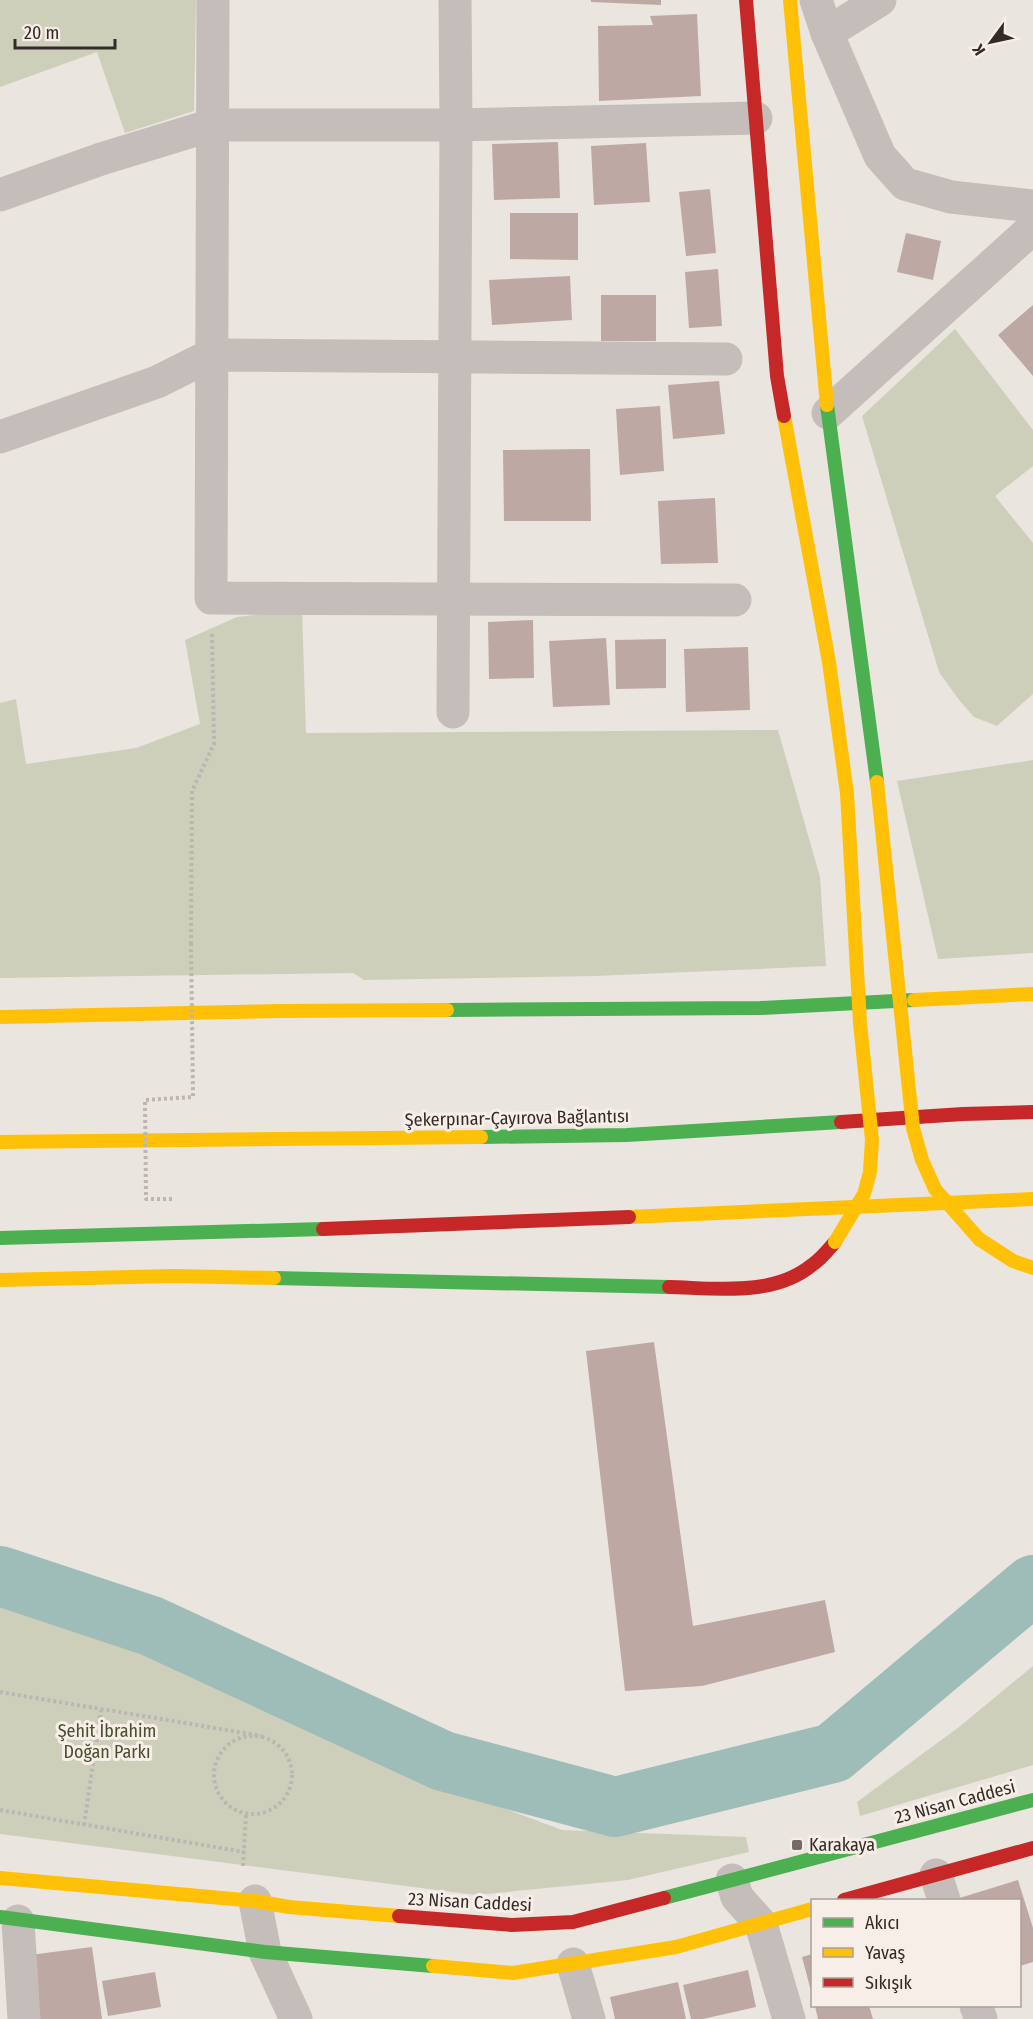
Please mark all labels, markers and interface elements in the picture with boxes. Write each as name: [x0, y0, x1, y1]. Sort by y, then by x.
scale bar: [15, 12, 116, 50]
north arrow: [961, 12, 1021, 72]
text: 20 m: [24, 22, 59, 44]
text: K: [968, 40, 989, 59]
street label: Şekerpınar-Çayırova Bağlantısı: [405, 1105, 629, 1131]
park label: Şehit İbrahim Doğan Parkı: [58, 1720, 156, 1763]
street label: 23 Nisan Caddesi: [892, 1775, 1018, 1829]
place label: Karakaya: [809, 1834, 875, 1856]
marker: Karakaya: [790, 1838, 804, 1852]
street label: 23 Nisan Caddesi: [408, 1888, 532, 1916]
legend: [811, 1899, 1021, 2007]
text: Akıcı: [865, 1912, 900, 1934]
text: Yavaş: [865, 1942, 906, 1964]
text: Sıkışık: [865, 1972, 913, 1994]

